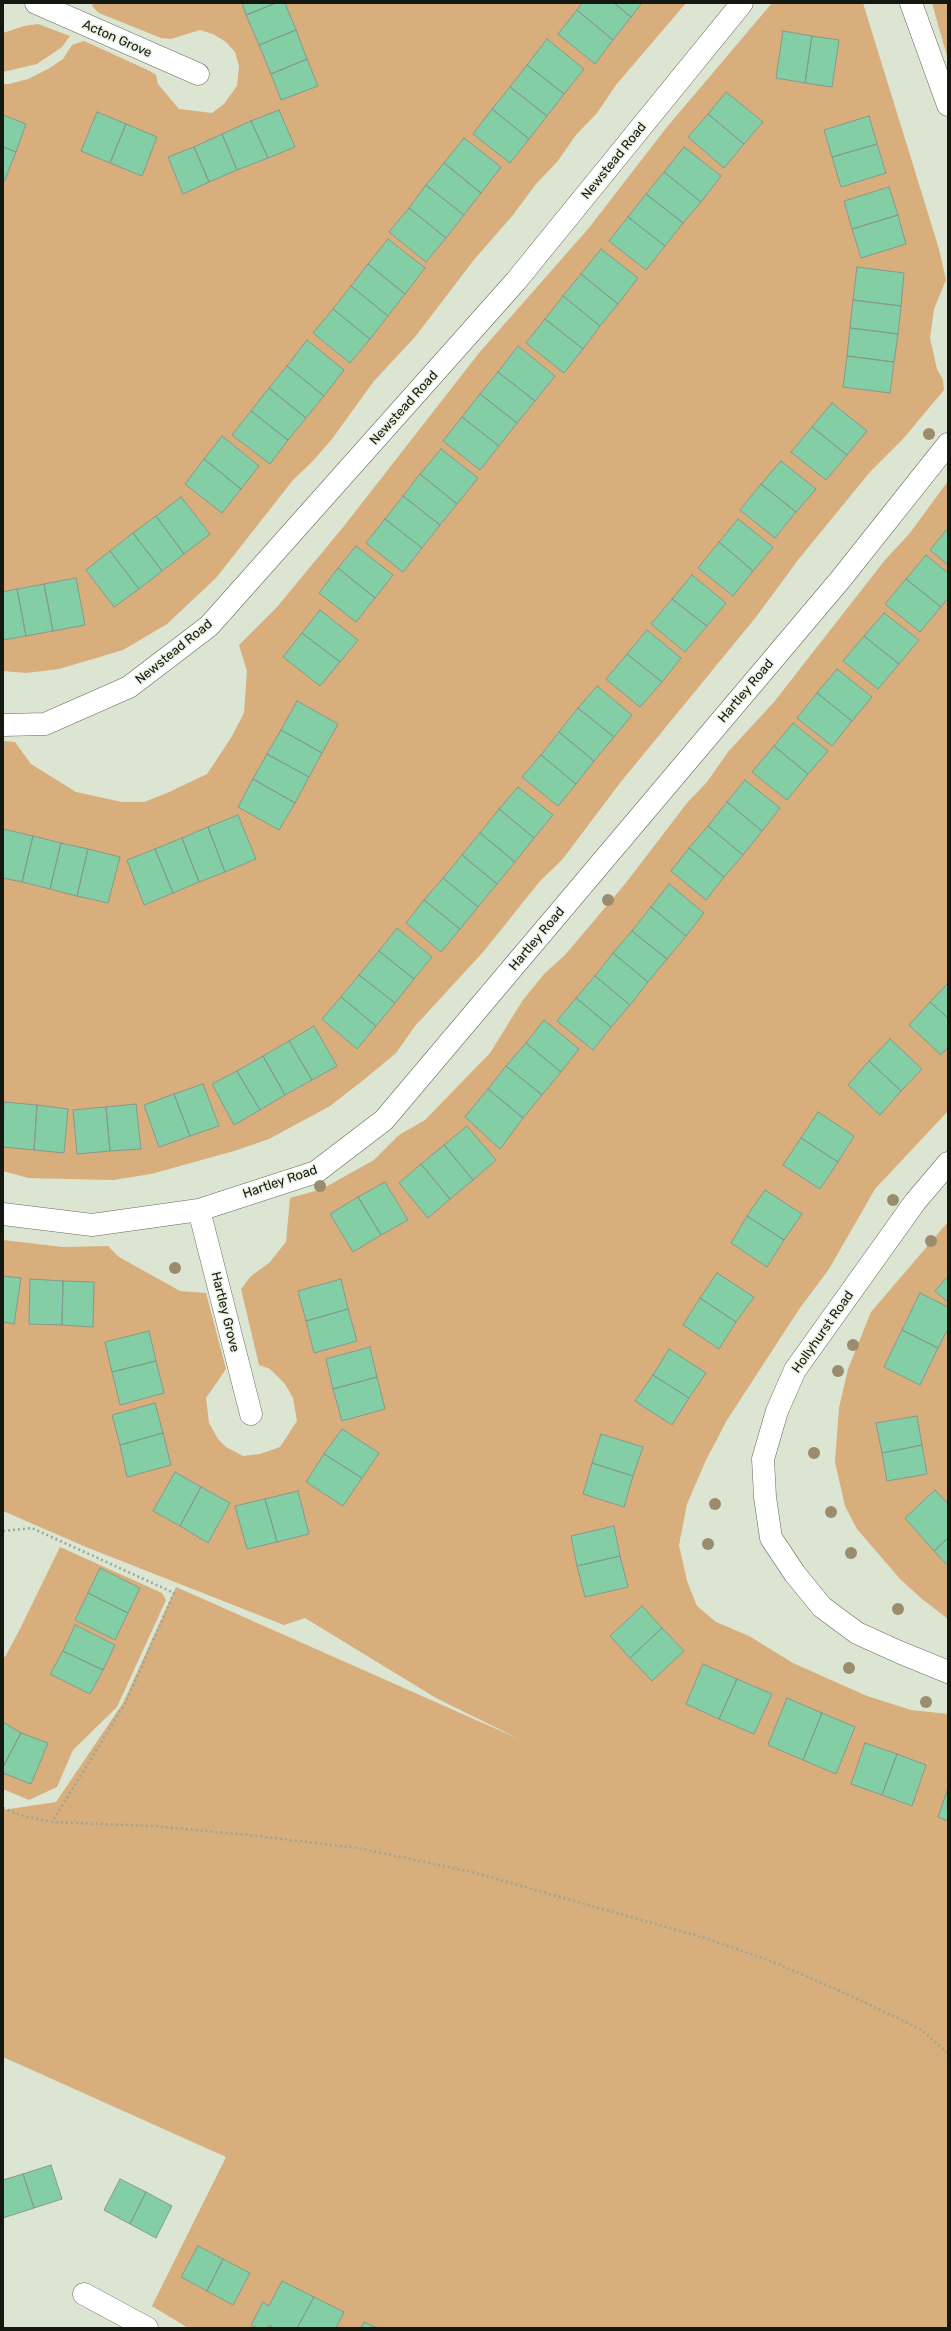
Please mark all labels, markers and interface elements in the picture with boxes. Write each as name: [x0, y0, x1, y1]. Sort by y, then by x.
street label: Acton Grove: [80, 17, 154, 61]
street label: Newstead Road: [578, 119, 650, 203]
street label: Newstead Road: [367, 368, 441, 448]
street label: Newstead Road: [132, 616, 216, 688]
street label: Hartley Road: [715, 656, 777, 726]
street label: Hartley Road: [506, 904, 568, 974]
street label: Hartley Road: [241, 1162, 319, 1202]
street label: Hartley Grove: [207, 1270, 243, 1354]
street label: Hollyhurst Road: [789, 1288, 857, 1376]

